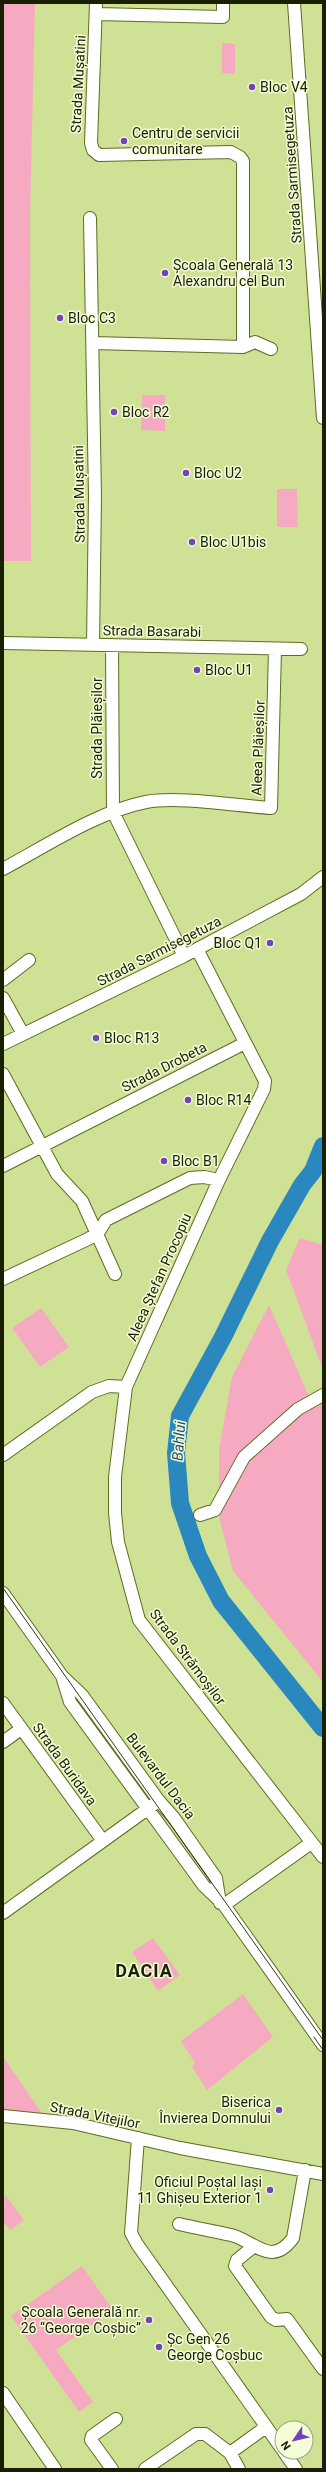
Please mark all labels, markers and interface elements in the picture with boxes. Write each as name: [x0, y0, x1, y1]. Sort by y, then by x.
street label: Strada Mușatini: [67, 35, 90, 133]
place label: Bloc V4: [260, 79, 308, 95]
marker: Bloc V4: [247, 82, 257, 92]
street label: Strada Sarmisegetuza: [279, 106, 305, 244]
place label: Centru de servicii comunitare: [132, 125, 239, 157]
marker: Centru de servicii comunitare: [119, 136, 129, 146]
place label: Școala Generală 13 Alexandru cel Bun: [173, 257, 293, 289]
marker: Școala Generală 13 Alexandru cel Bun: [160, 268, 170, 278]
place label: Bloc C3: [68, 310, 116, 326]
marker: Bloc C3: [55, 313, 65, 323]
place label: Bloc R2: [122, 404, 170, 420]
marker: Bloc R2: [109, 407, 119, 417]
street label: Strada Mușatini: [70, 445, 89, 543]
place label: Bloc U2: [194, 465, 242, 481]
marker: Bloc U2: [181, 468, 191, 478]
place label: Bloc U1bis: [200, 534, 266, 550]
marker: Bloc U1bis: [187, 537, 197, 547]
street label: Strada Basarabi: [103, 622, 201, 640]
place label: Bloc U1: [205, 662, 253, 678]
marker: Bloc U1: [192, 665, 202, 675]
street label: Strada Plăieșilor: [89, 677, 106, 779]
street label: Aleea Plăieșilor: [248, 700, 269, 796]
street label: Strada Sarmisegetuza: [94, 913, 224, 989]
place label: Bloc Q1: [214, 935, 262, 951]
marker: Bloc Q1: [265, 938, 275, 948]
place label: Bloc R13: [104, 1030, 159, 1046]
marker: Bloc R13: [91, 1033, 101, 1043]
street label: Strada Drobeta: [119, 1039, 209, 1095]
place label: Bloc R14: [196, 1092, 251, 1108]
marker: Bloc R14: [183, 1095, 193, 1105]
place label: Bloc B1: [172, 1153, 220, 1169]
marker: Bloc B1: [159, 1156, 169, 1166]
street label: Aleea Ștefan Procopiu: [124, 1211, 195, 1344]
water label: Bahlui: [169, 1420, 189, 1462]
street label: Strada Strămoșilor: [146, 1606, 229, 1709]
street label: Strada Buridava: [30, 1720, 100, 1808]
street label: Bulevardul Dacia: [123, 1730, 199, 1822]
district label: DACIA: [115, 1960, 173, 1981]
place label: Biserica Învierea Domnului: [158, 2094, 271, 2126]
street label: Strada Vitejilor: [49, 2098, 142, 2132]
marker: Biserica Învierea Domnului: [274, 2105, 284, 2115]
place label: Oficiul Poștal Iași 11 Ghișeu Exterior 1: [137, 2174, 262, 2207]
marker: Oficiul Poștal Iași 11 Ghișeu Exterior 1: [265, 2185, 275, 2195]
place label: Școala Generală nr. 26 “George Coșbic”: [21, 2304, 141, 2337]
marker: Școala Generală nr. 26 “George Coșbic”: [144, 2315, 154, 2325]
place label: Șc Gen 26 George Coșbuc: [167, 2331, 263, 2364]
marker: Șc Gen 26 George Coșbuc: [154, 2342, 164, 2352]
north arrow: [274, 2420, 314, 2460]
text: N: [279, 2438, 294, 2452]

